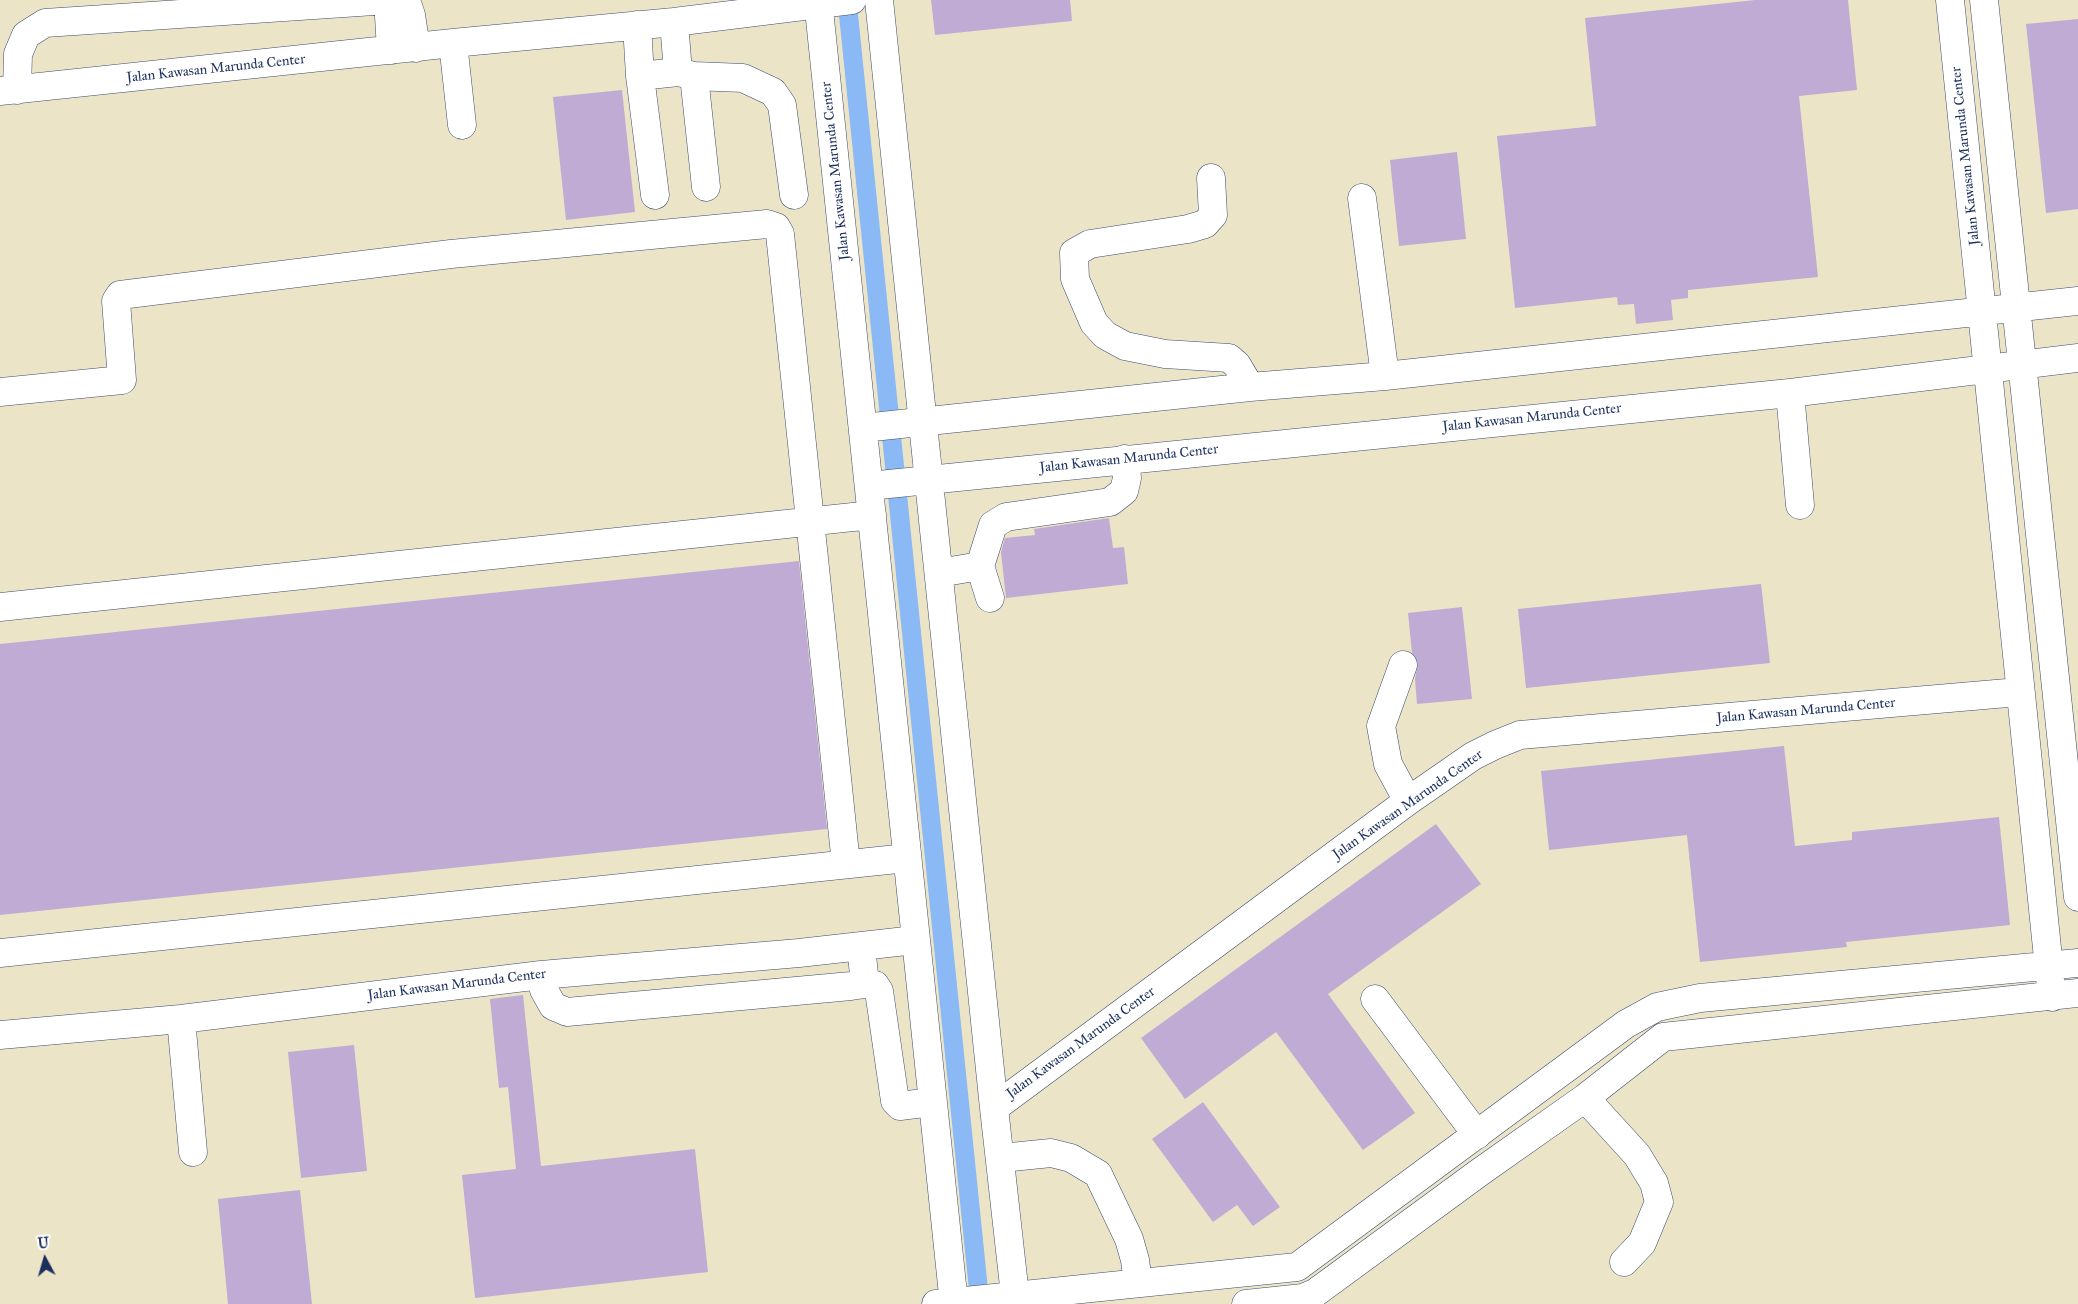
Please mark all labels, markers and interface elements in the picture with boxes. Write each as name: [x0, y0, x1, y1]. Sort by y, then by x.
street label: Jalan Kawasan Marunda Center: [126, 51, 306, 87]
street label: Jalan Kawasan Marunda Center: [1948, 66, 1984, 246]
street label: Jalan Kawasan Marunda Center: [818, 81, 854, 261]
street label: Jalan Kawasan Marunda Center: [1442, 400, 1622, 436]
street label: Jalan Kawasan Marunda Center: [1039, 441, 1219, 477]
street label: Jalan Kawasan Marunda Center: [1716, 695, 1896, 727]
street label: Jalan Kawasan Marunda Center: [1330, 747, 1486, 863]
street label: Jalan Kawasan Marunda Center: [367, 966, 547, 1004]
street label: Jalan Kawasan Marunda Center: [1003, 983, 1159, 1103]
north arrow: [20, 1234, 70, 1284]
text: U: [37, 1235, 50, 1253]

